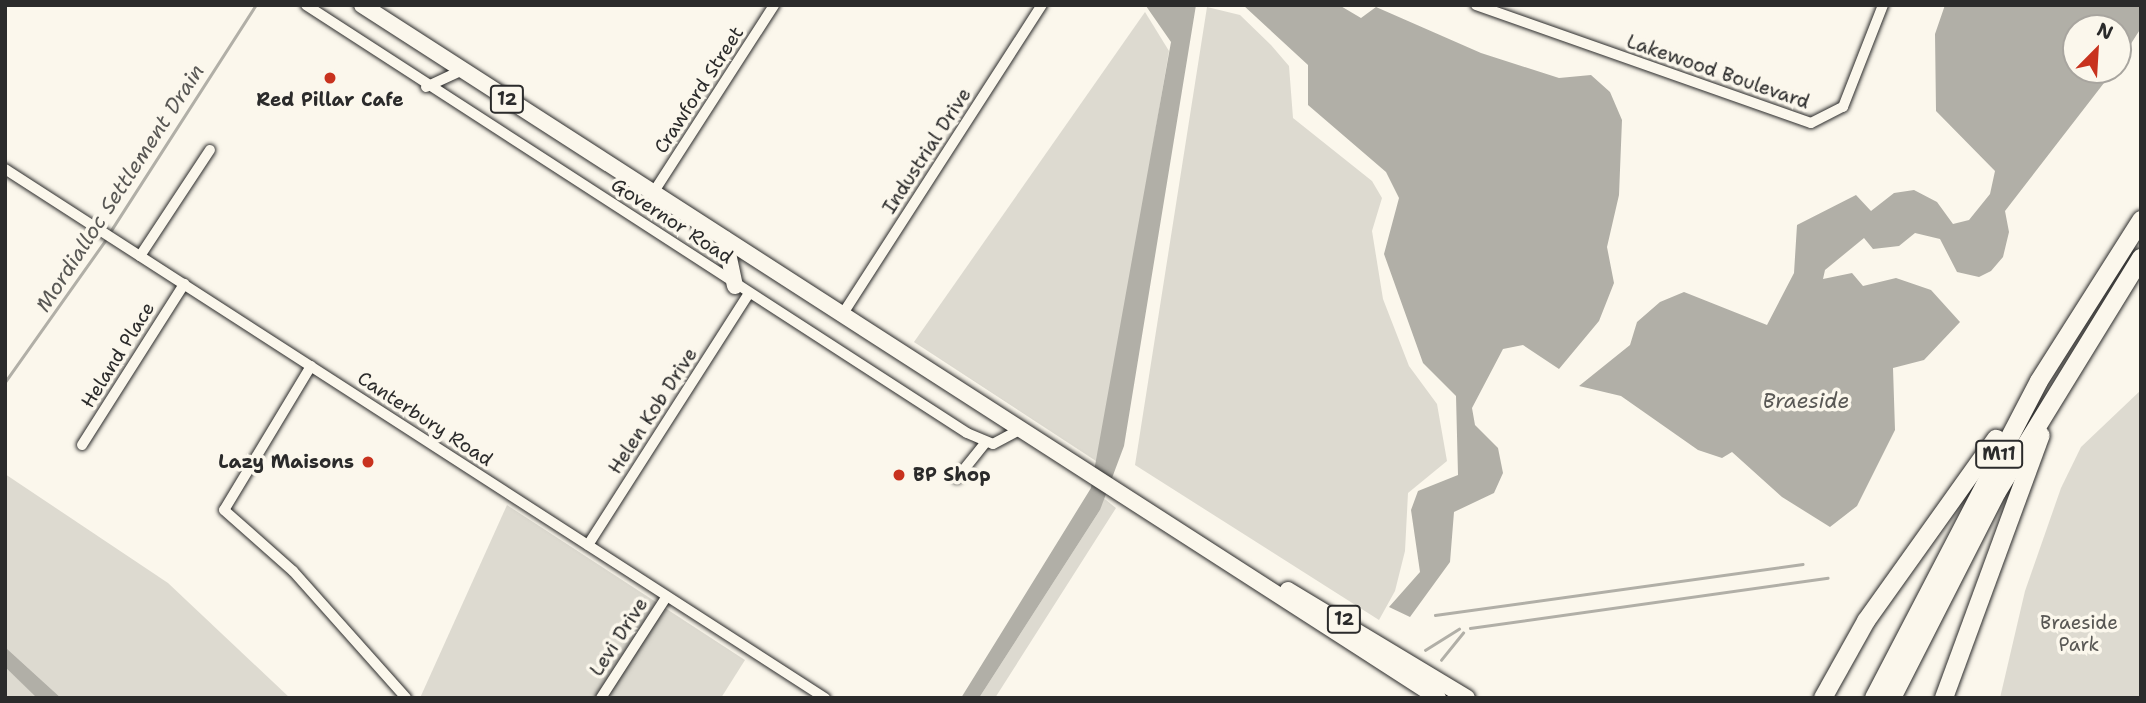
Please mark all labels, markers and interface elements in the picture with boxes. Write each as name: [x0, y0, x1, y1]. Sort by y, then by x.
north arrow: [2062, 14, 2132, 84]
text: N: [2093, 17, 2117, 46]
street label: Crawford Street: [649, 22, 749, 158]
street label: Lakewood Boulevard: [1624, 30, 1812, 114]
water label: Mordialloc Settlement Drain: [30, 59, 210, 317]
marker: Red Pillar Cafe: [322, 70, 338, 86]
road number: 12: [490, 84, 524, 114]
street label: Industrial Drive: [878, 84, 976, 218]
place label: Red Pillar Cafe: [256, 89, 404, 111]
street label: Governor Road: [607, 173, 737, 269]
street label: Heland Place: [76, 298, 160, 412]
street label: Helen Kob Drive: [604, 344, 702, 478]
street label: Canterbury Road: [353, 367, 497, 471]
water label: Braeside: [1763, 388, 1849, 414]
road number: M11: [1974, 440, 2024, 468]
place label: Lazy Maisons: [218, 451, 354, 473]
marker: Lazy Maisons: [360, 454, 376, 470]
place label: BP Shop: [913, 464, 991, 486]
marker: BP Shop: [891, 467, 907, 483]
street label: Levi Drive: [585, 593, 653, 681]
road number: 12: [1326, 604, 1362, 634]
park label: Braeside Park: [2040, 612, 2118, 656]

